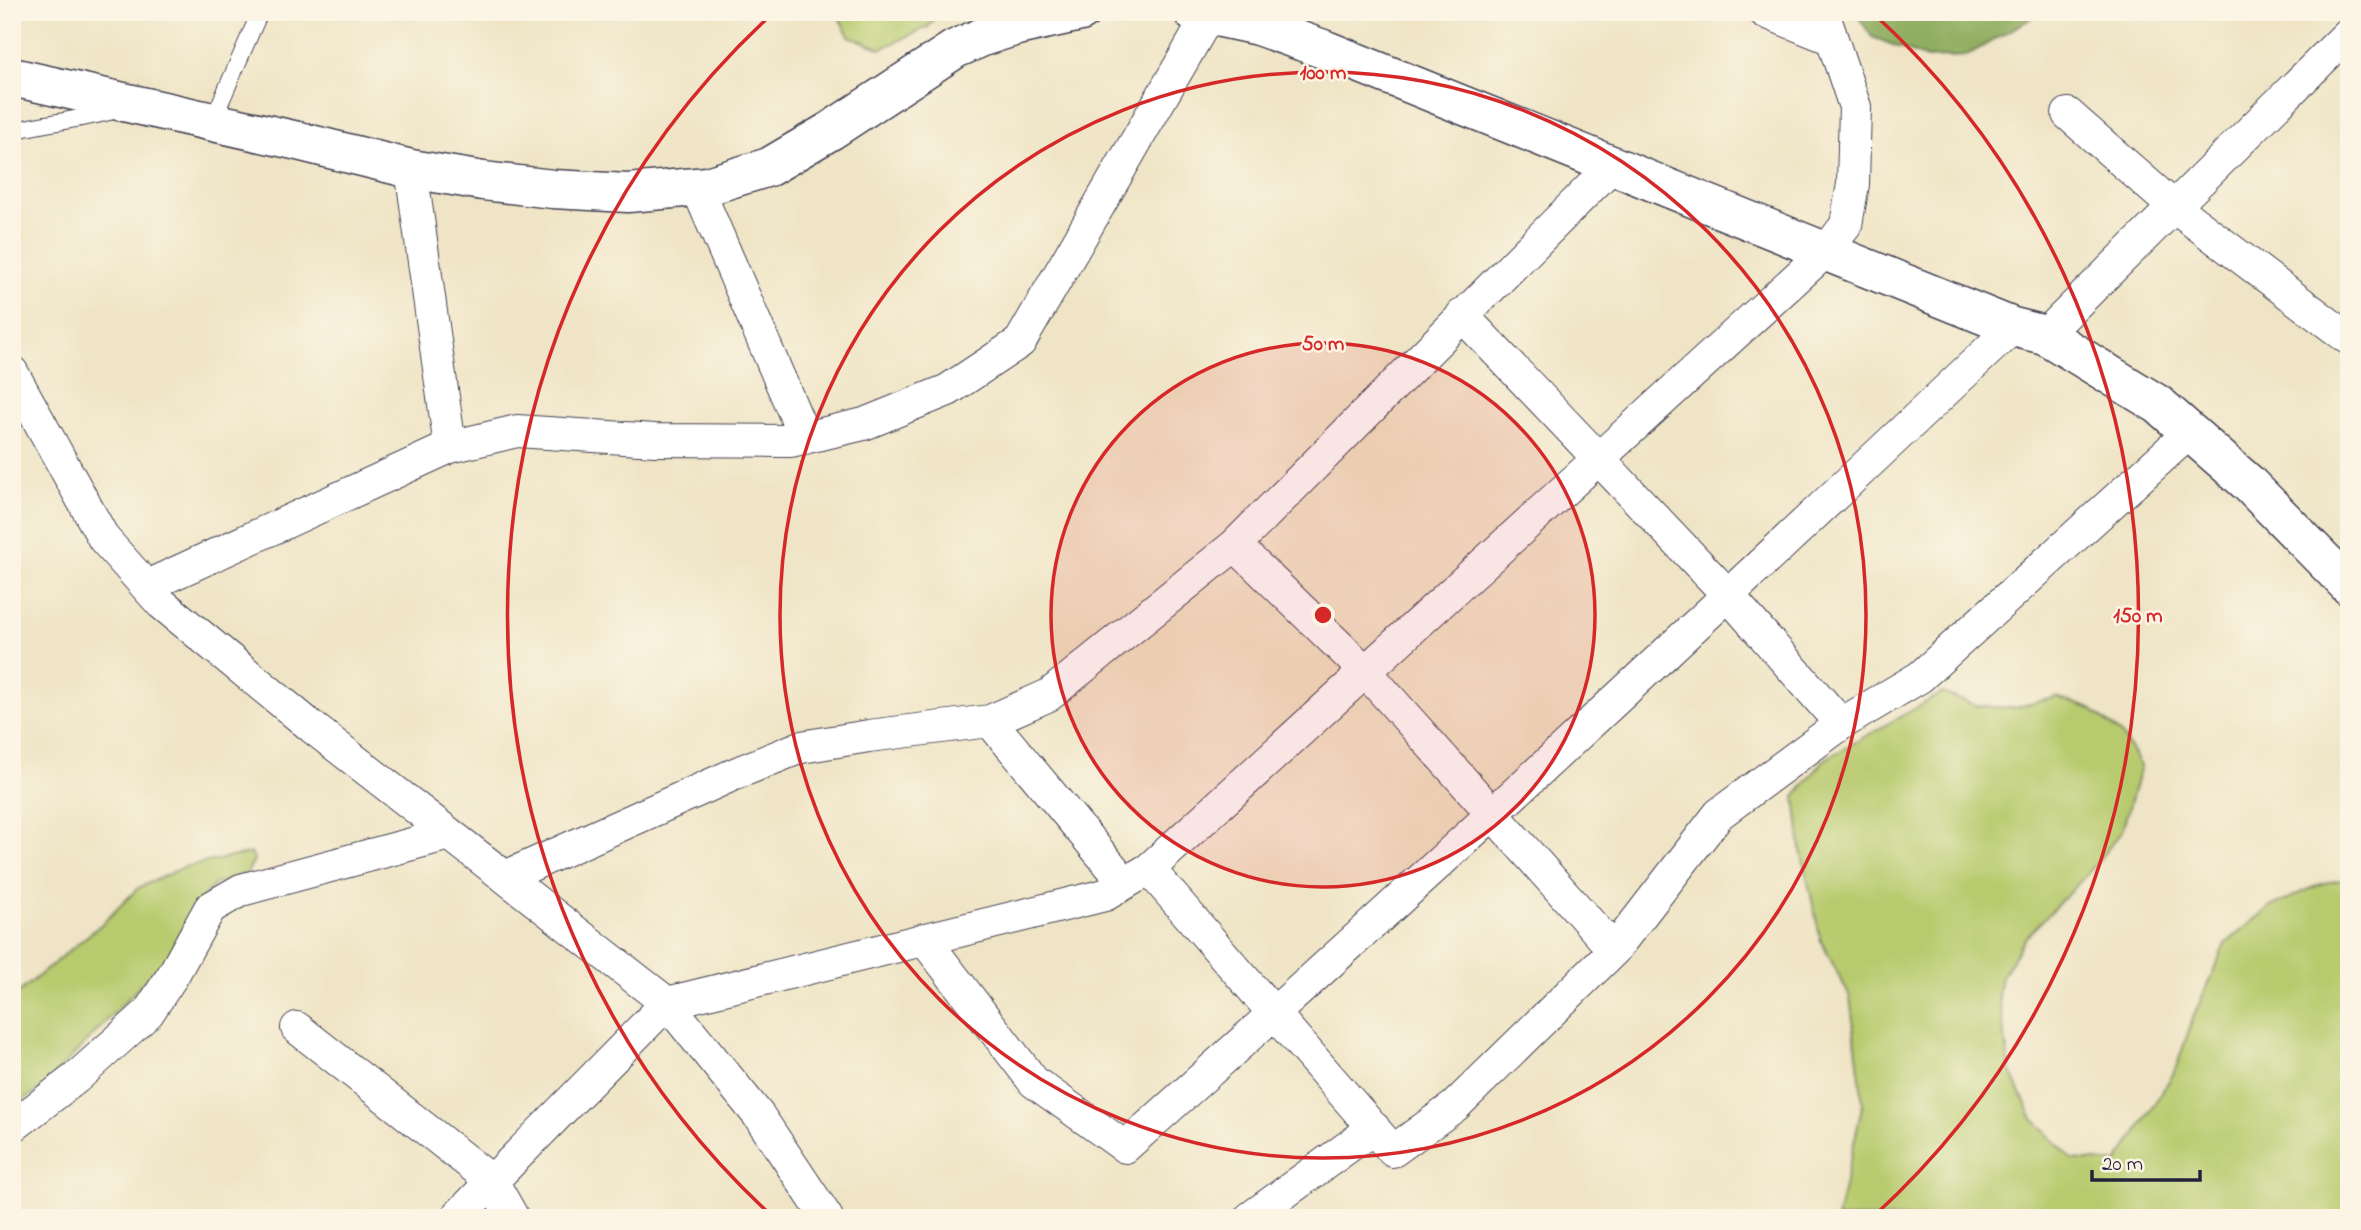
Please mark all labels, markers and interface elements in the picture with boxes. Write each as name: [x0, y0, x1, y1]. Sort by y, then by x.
text: 100 m: [1300, 59, 1346, 89]
text: 50 m: [1302, 330, 1344, 360]
text: 150 m: [2113, 602, 2163, 632]
centre of rings: [1311, 603, 1335, 627]
scale bar: [2092, 1139, 2200, 1183]
text: 20 m: [2102, 1150, 2143, 1180]

